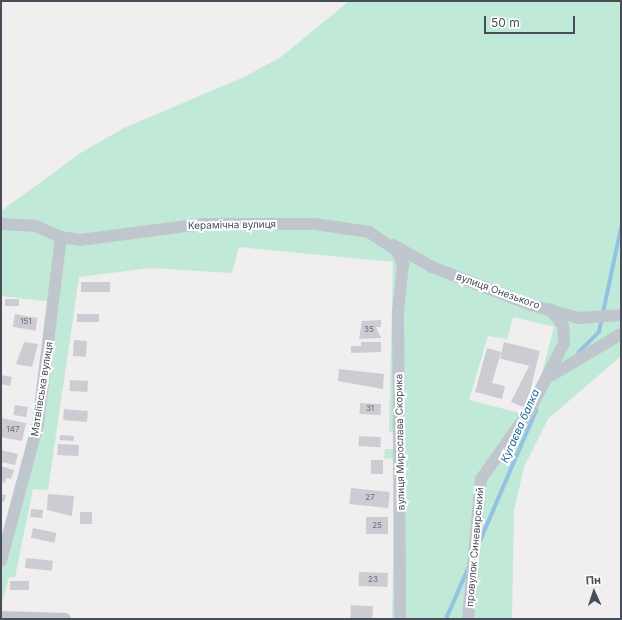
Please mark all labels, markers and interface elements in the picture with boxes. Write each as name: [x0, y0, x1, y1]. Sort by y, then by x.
scale bar: [486, 8, 577, 34]
text: 50 m: [491, 15, 520, 30]
street label: Керамічна вулиця: [188, 218, 276, 232]
street label: вулиця Онезького: [455, 270, 541, 312]
house number: 151: [20, 317, 32, 327]
house number: 35: [364, 325, 374, 335]
street label: Матвіївська вулиця: [29, 341, 55, 437]
street label: вулиця Мирослава Скорика: [393, 374, 407, 510]
water label: Кугаєва балка: [498, 387, 542, 465]
house number: 31: [366, 404, 374, 414]
house number: 147: [7, 425, 19, 435]
street label: провулок Синевирський: [464, 487, 486, 607]
house number: 27: [365, 493, 375, 503]
house number: 25: [372, 521, 382, 531]
north arrow: [574, 572, 614, 612]
text: Пн: [585, 573, 601, 587]
house number: 23: [368, 575, 378, 585]

